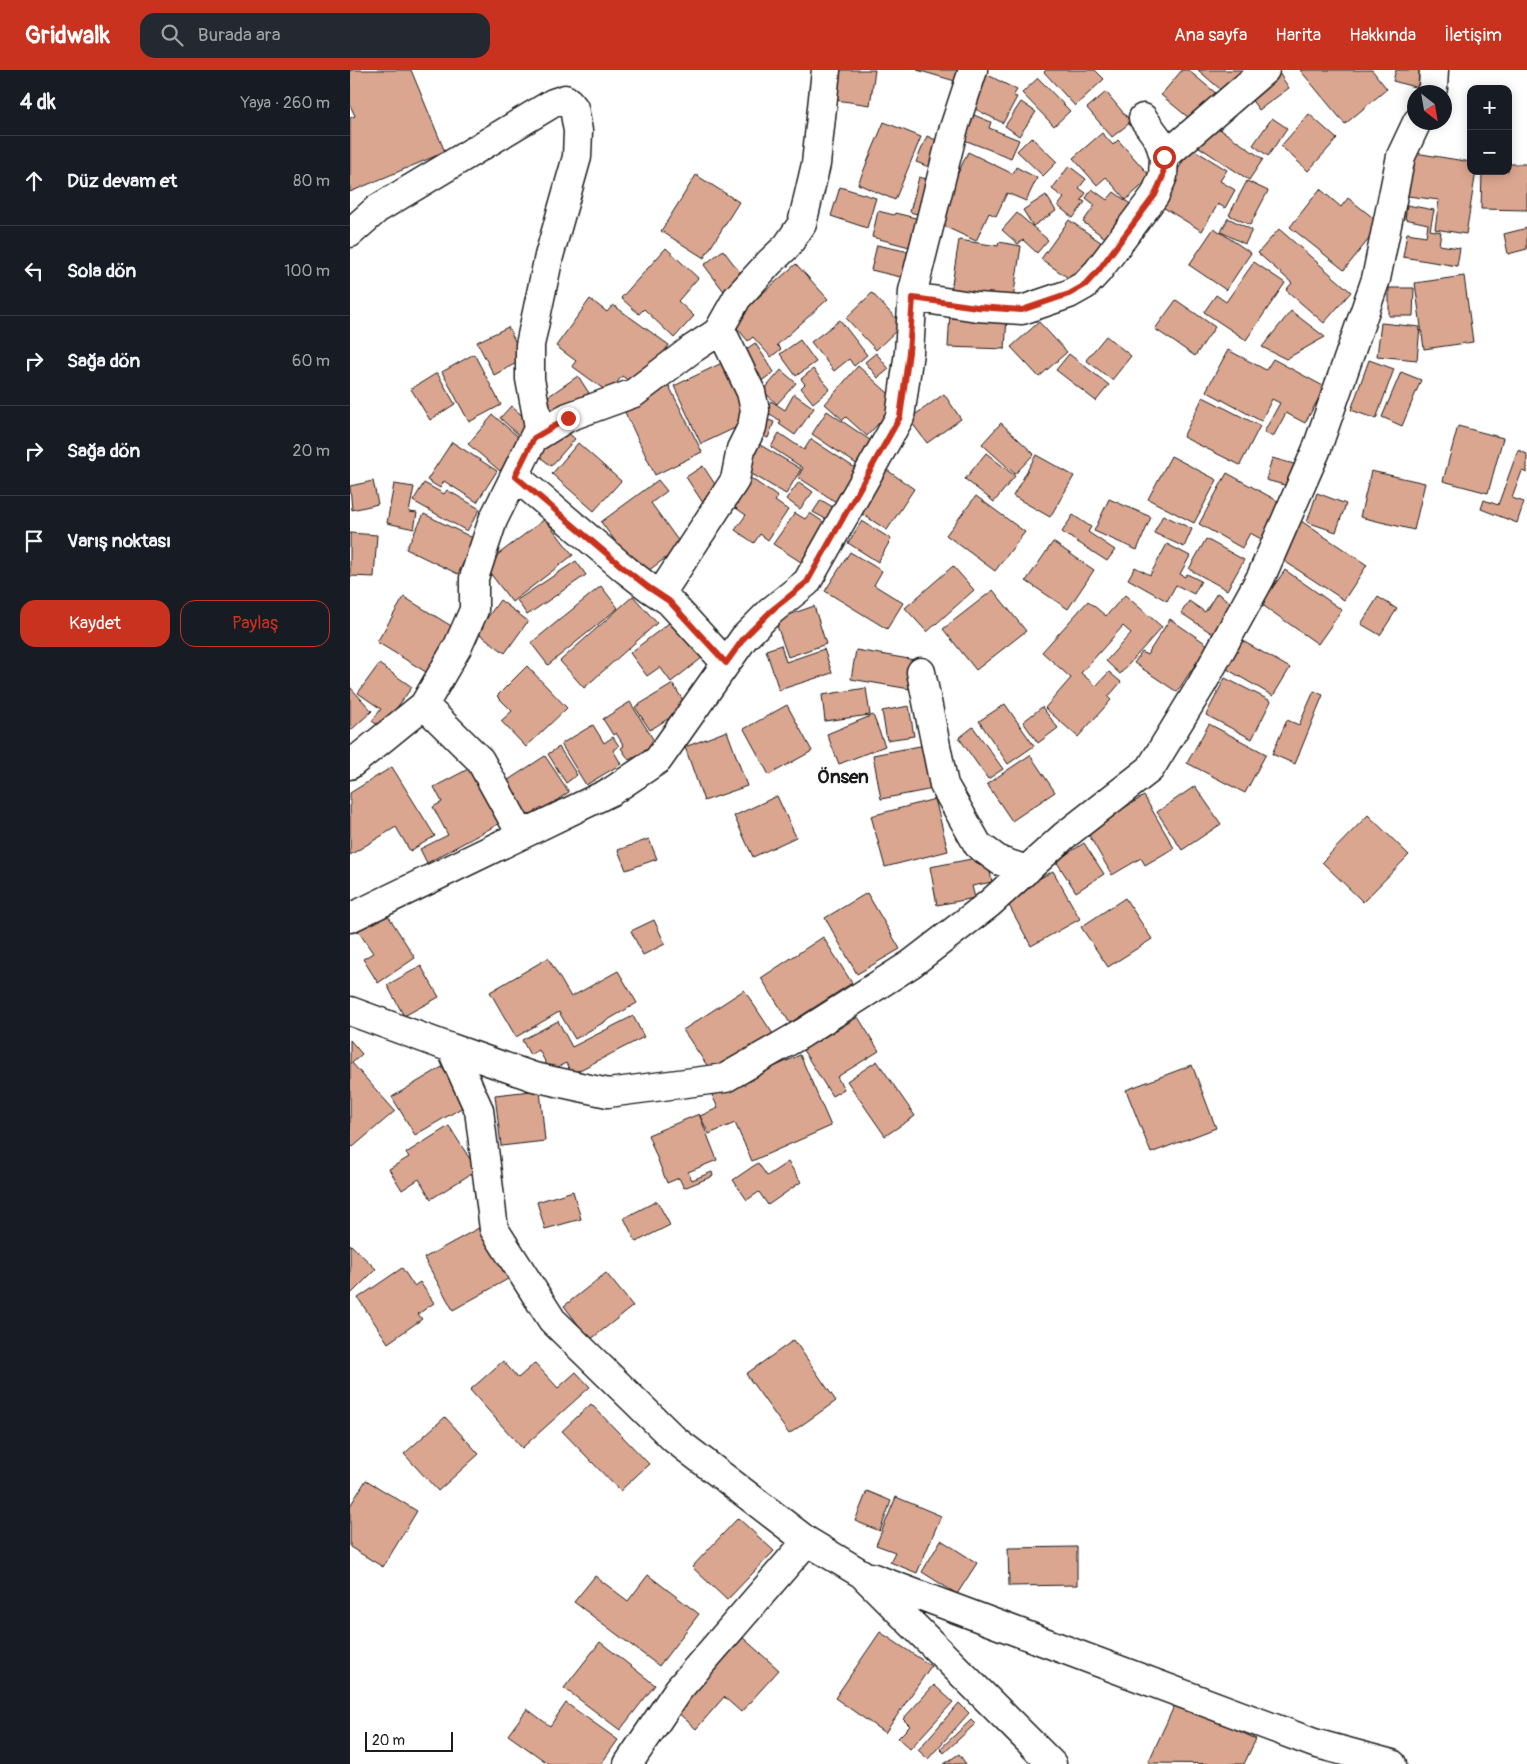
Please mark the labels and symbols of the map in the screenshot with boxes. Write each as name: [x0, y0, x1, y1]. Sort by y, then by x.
north arrow: [1407, 85, 1452, 130]
route start: [1153, 146, 1176, 169]
route end: [557, 407, 580, 430]
district label: Önsen: [817, 765, 869, 789]
scale bar: [365, 1729, 452, 1752]

